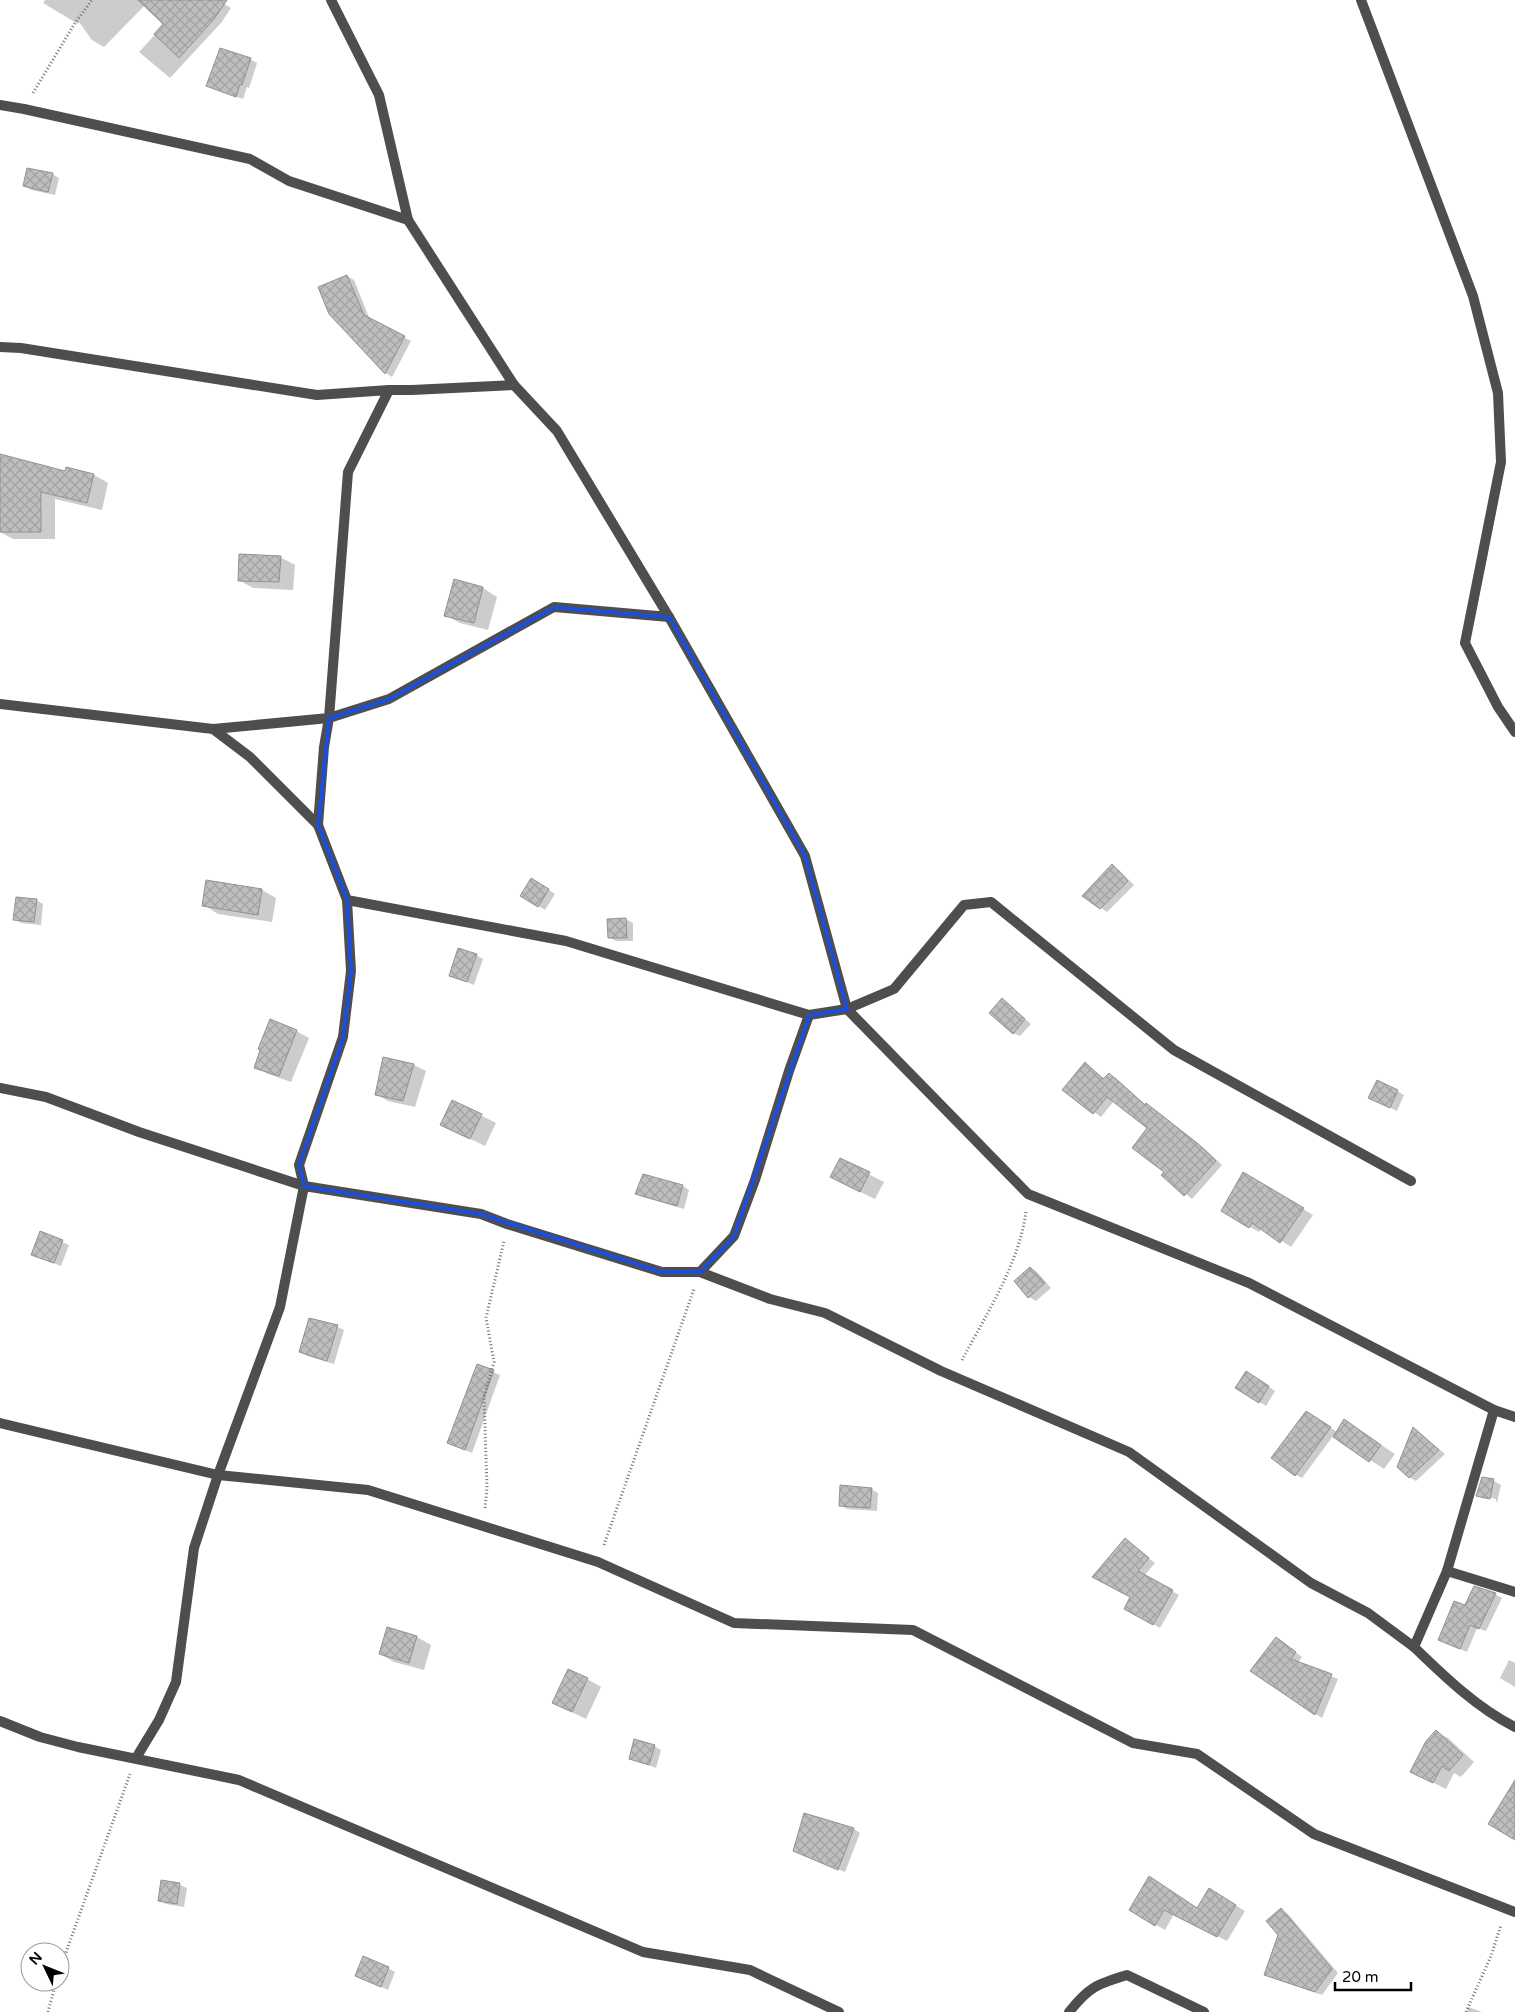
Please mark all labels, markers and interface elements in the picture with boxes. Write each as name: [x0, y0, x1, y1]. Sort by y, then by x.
north arrow: [20, 1942, 70, 1992]
text: N: [26, 1949, 46, 1968]
scale bar: [1335, 1960, 1411, 1992]
text: 20 m: [1342, 1968, 1379, 1986]

